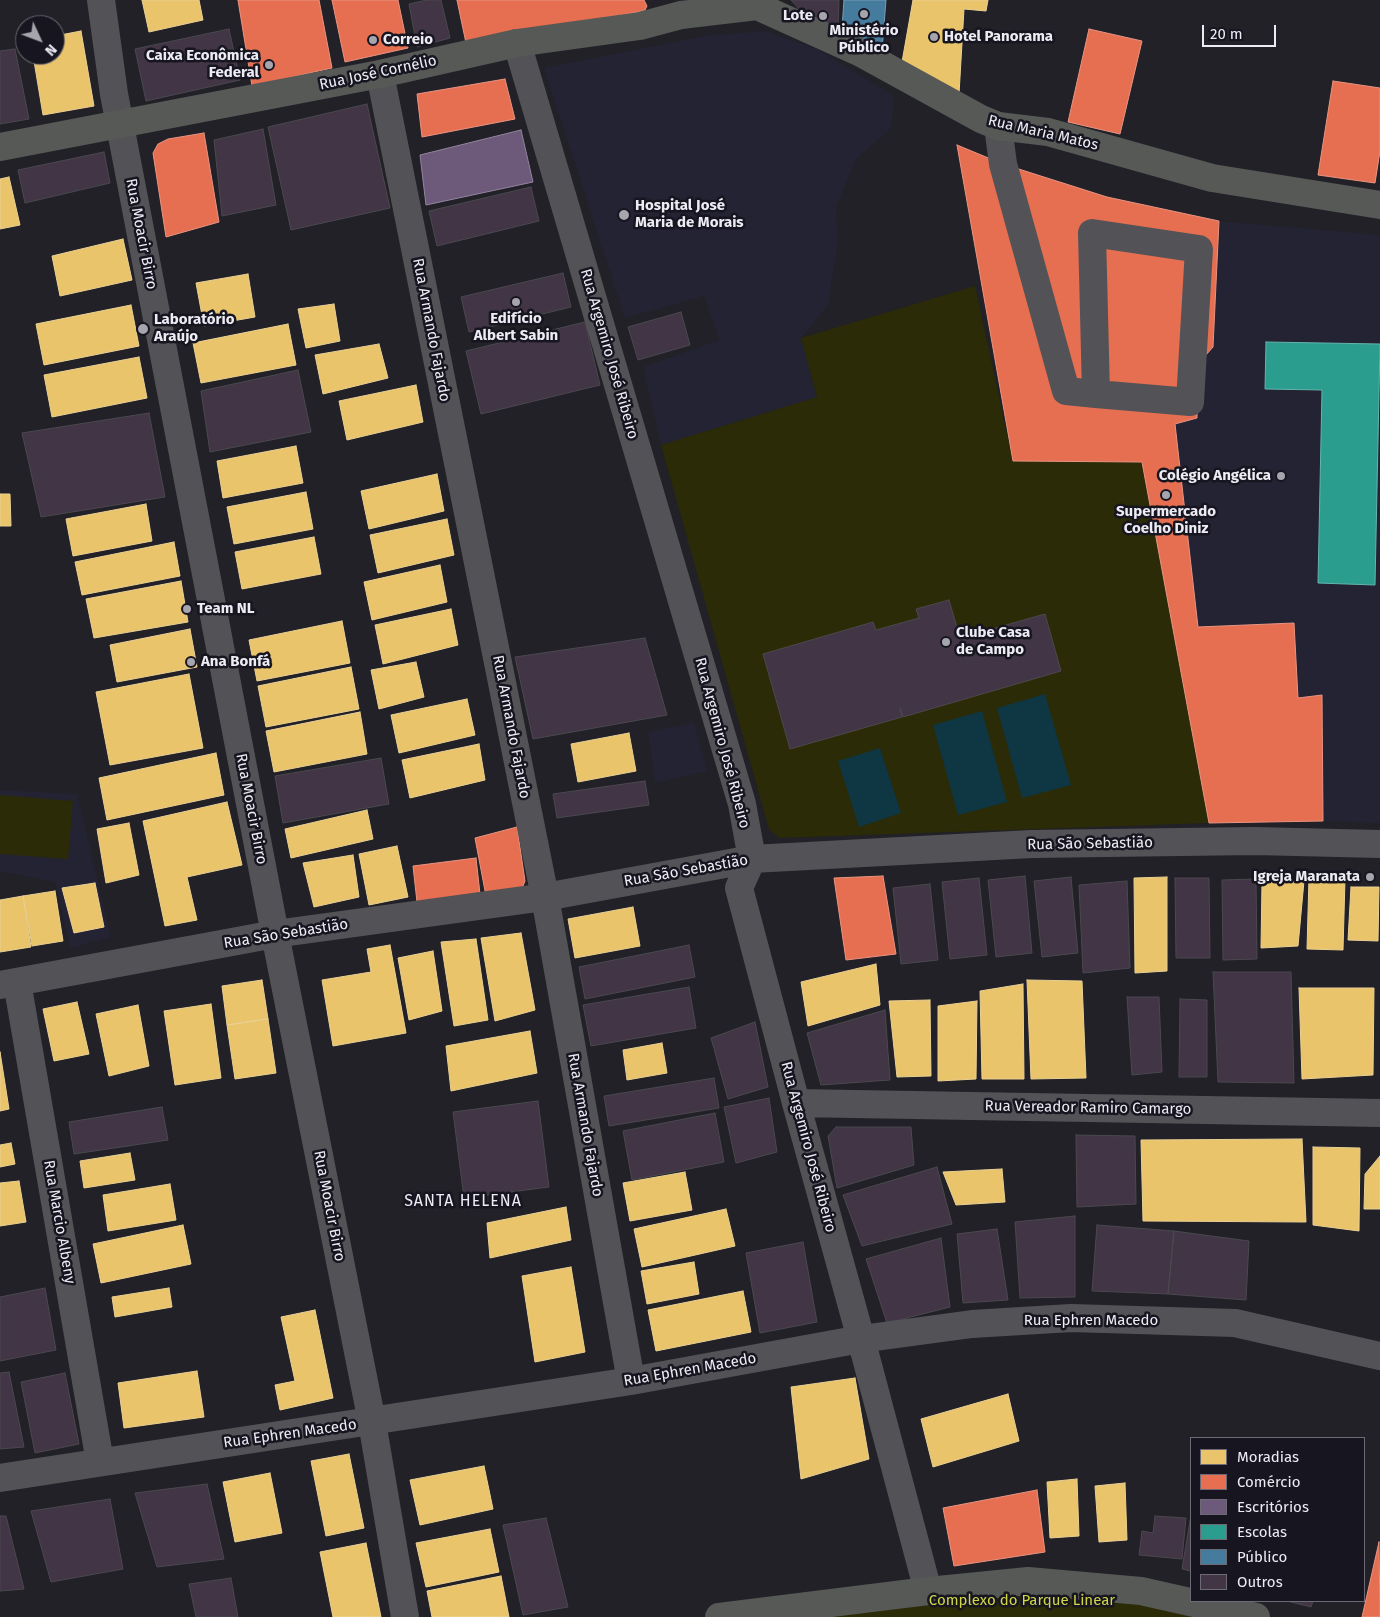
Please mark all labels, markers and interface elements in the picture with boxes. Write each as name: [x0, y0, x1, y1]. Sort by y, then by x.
place label: Lote: [783, 7, 813, 25]
marker: Ministério Público: [858, 8, 870, 20]
marker: Lote: [817, 10, 829, 22]
north arrow: [15, 15, 65, 65]
scale bar: [1205, 15, 1279, 47]
place label: Ministério Público: [830, 22, 898, 57]
text: 20 m: [1210, 25, 1243, 43]
place label: Hotel Panorama: [944, 28, 1053, 46]
place label: Correio: [383, 31, 433, 49]
marker: Hotel Panorama: [928, 31, 940, 43]
marker: Correio: [367, 34, 379, 46]
text: N: [41, 41, 60, 59]
place label: Caixa Econômica Federal: [146, 47, 259, 82]
street label: Rua José Cornélio: [318, 52, 438, 94]
marker: Caixa Econômica Federal: [263, 59, 275, 71]
street label: Rua Maria Matos: [986, 112, 1100, 154]
street label: Rua Moacir Birro: [121, 177, 161, 291]
place label: Hospital José Maria de Morais: [635, 197, 744, 232]
marker: Hospital José Maria de Morais: [617, 208, 631, 222]
street label: Rua Armando Fajardo: [408, 257, 454, 403]
street label: Rua Argemiro José Ribeiro: [576, 267, 642, 441]
marker: Edifício Albert Sabin: [510, 296, 522, 308]
place label: Edifício Albert Sabin: [474, 310, 558, 345]
place label: Laboratório Araújo: [154, 311, 234, 346]
marker: Laboratório Araújo: [136, 322, 150, 336]
place label: Colégio Angélica: [1159, 467, 1271, 485]
marker: Colégio Angélica: [1275, 470, 1287, 482]
marker: Supermercado Coelho Diniz: [1160, 489, 1172, 501]
place label: Supermercado Coelho Diniz: [1116, 503, 1216, 538]
place label: Team NL: [197, 600, 254, 618]
marker: Team NL: [181, 603, 193, 615]
place label: Clube Casa de Campo: [956, 624, 1030, 659]
marker: Clube Casa de Campo: [940, 636, 952, 648]
place label: Ana Bonfá: [201, 653, 270, 671]
street label: Rua Armando Fajardo: [488, 654, 534, 800]
marker: Ana Bonfá: [185, 656, 197, 668]
street label: Rua Argemiro José Ribeiro: [691, 656, 753, 830]
street label: Rua Moacir Birro: [231, 752, 271, 866]
street label: Rua São Sebastião: [1027, 834, 1153, 854]
street label: Rua São Sebastião: [623, 851, 749, 891]
place label: Igreja Maranata: [1253, 868, 1360, 886]
marker: Igreja Maranata: [1364, 871, 1376, 883]
street label: Rua São Sebastião: [223, 915, 349, 953]
street label: Rua Armando Fajardo: [563, 1052, 607, 1198]
street label: Rua Argemiro José Ribeiro: [777, 1060, 839, 1234]
street label: Rua Vereador Ramiro Camargo: [985, 1097, 1191, 1119]
street label: Rua Moacir Birro: [309, 1149, 349, 1263]
street label: Rua Marcio Albeny: [39, 1159, 79, 1285]
district label: SANTA HELENA: [403, 1192, 523, 1212]
street label: Rua Ephren Macedo: [1024, 1312, 1158, 1330]
street label: Rua Ephren Macedo: [622, 1349, 758, 1391]
street label: Rua Ephren Macedo: [222, 1416, 358, 1452]
legend: [1190, 1437, 1365, 1602]
text: Moradias: [1237, 1448, 1299, 1466]
text: Comércio: [1237, 1473, 1300, 1491]
text: Escritórios: [1237, 1498, 1309, 1516]
text: Escolas: [1237, 1523, 1287, 1541]
text: Público: [1237, 1548, 1287, 1566]
text: Outros: [1237, 1573, 1283, 1591]
park label: Complexo do Parque Linear: [929, 1592, 1115, 1610]

